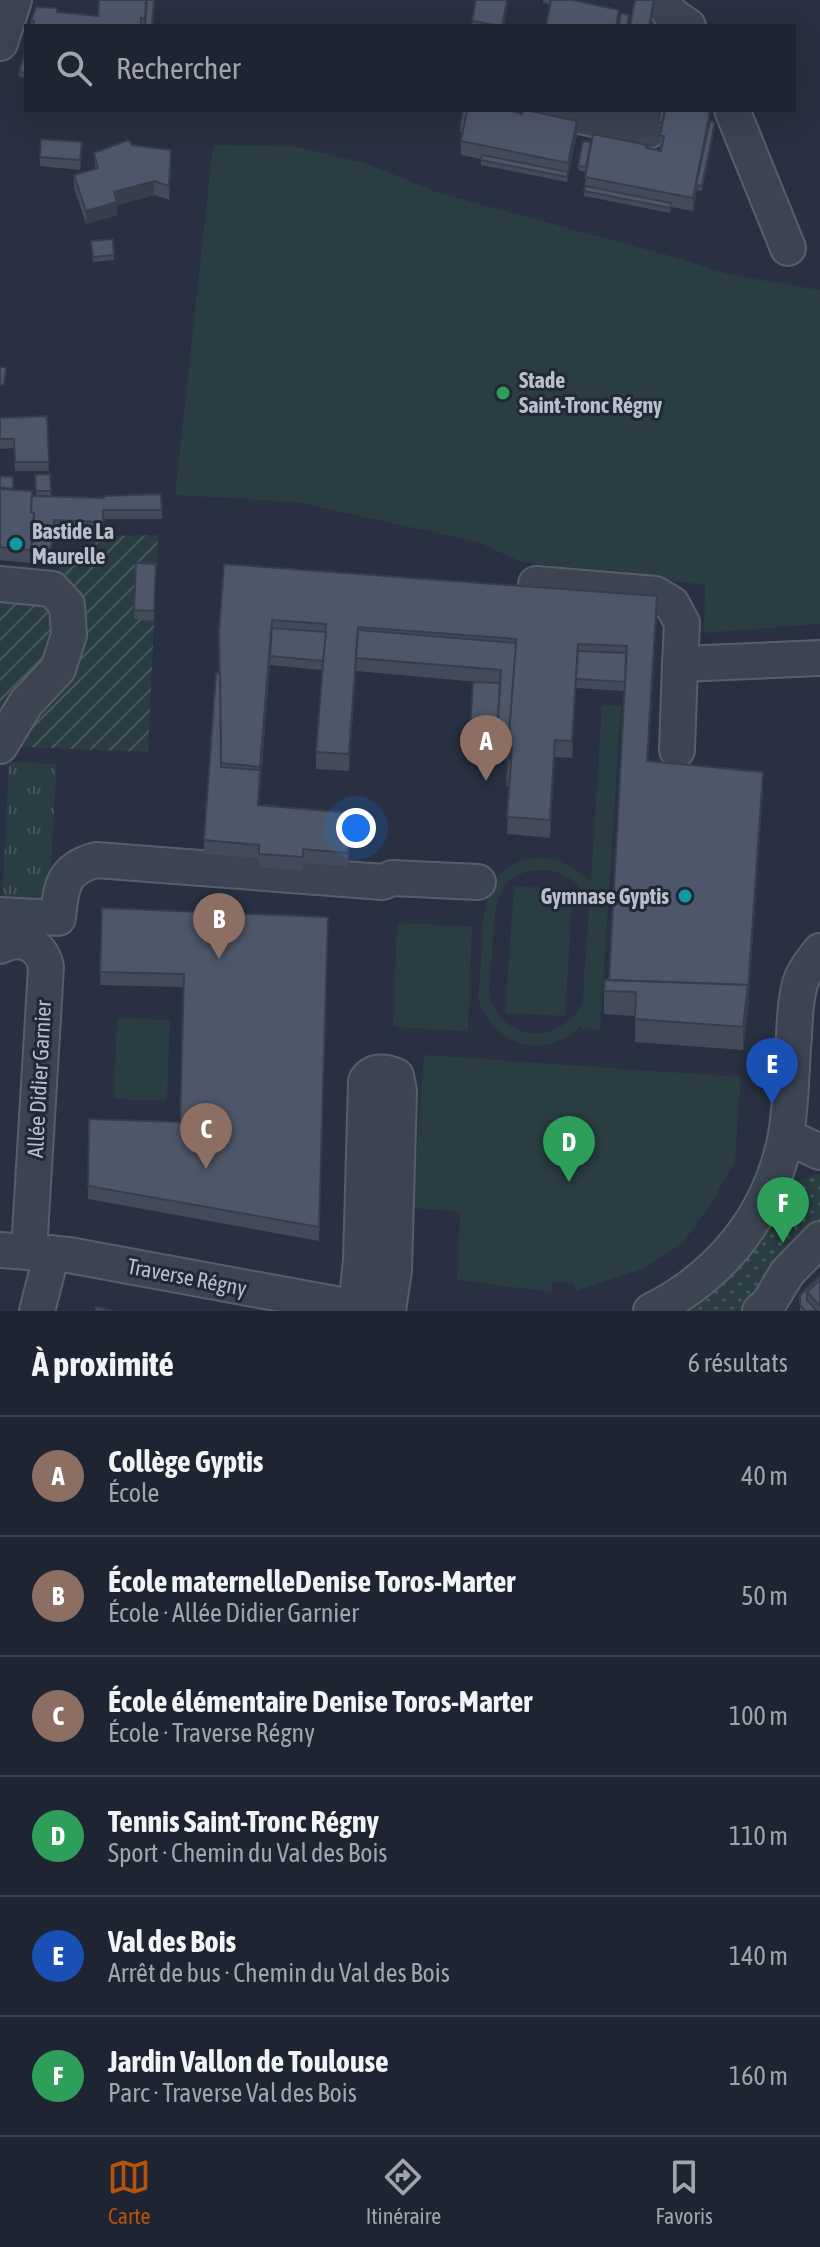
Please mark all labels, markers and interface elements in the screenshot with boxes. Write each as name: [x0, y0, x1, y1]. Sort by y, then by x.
search box: [24, 24, 796, 112]
icon: search: [52, 46, 96, 90]
text: Rechercher: [116, 51, 241, 85]
place label: Stade Saint-Tronc Régny: [519, 367, 662, 418]
marker: Stade Saint-Tronc Régny: [494, 384, 512, 402]
place label: Bastide La Maurelle: [32, 518, 114, 569]
marker: Bastide La Maurelle: [7, 535, 25, 553]
pin: A: [460, 715, 512, 781]
your location: [336, 808, 376, 848]
place label: Gymnase Gyptis: [540, 883, 669, 909]
marker: Gymnase Gyptis: [676, 887, 694, 905]
pin: B: [193, 893, 245, 959]
street label: Allée Didier Garnier: [22, 999, 56, 1159]
pin: E: [746, 1038, 798, 1104]
pin: C: [180, 1103, 232, 1169]
pin: D: [543, 1116, 595, 1182]
pin: F: [757, 1177, 809, 1243]
street label: Traverse Régny: [125, 1253, 249, 1301]
text: À proximité: [32, 1344, 174, 1383]
text: 6 résultats: [688, 1348, 788, 1378]
text: Collège Gyptis: [108, 1444, 263, 1478]
text: A: [52, 1461, 64, 1491]
text: 40 m: [741, 1461, 788, 1491]
text: École: [108, 1478, 159, 1508]
text: École maternelleDenise Toros-Marter: [108, 1564, 515, 1598]
text: B: [52, 1581, 64, 1611]
text: 50 m: [741, 1581, 788, 1611]
text: École · Allée Didier Garnier: [108, 1598, 359, 1628]
text: École élémentaire Denise Toros-Marter: [108, 1684, 532, 1718]
text: C: [52, 1701, 64, 1731]
text: 100 m: [729, 1701, 788, 1731]
text: École · Traverse Régny: [108, 1718, 315, 1748]
text: Tennis Saint-Tronc Régny: [108, 1804, 379, 1838]
text: D: [51, 1821, 65, 1851]
text: 110 m: [729, 1821, 788, 1851]
text: Sport · Chemin du Val des Bois: [108, 1838, 388, 1868]
text: Val des Bois: [108, 1924, 236, 1958]
text: E: [52, 1941, 64, 1971]
text: 140 m: [729, 1941, 788, 1971]
text: Arrêt de bus · Chemin du Val des Bois: [108, 1958, 450, 1988]
text: Jardin Vallon de Toulouse: [108, 2044, 389, 2078]
text: F: [53, 2061, 63, 2091]
text: 160 m: [729, 2061, 788, 2091]
text: Parc · Traverse Val des Bois: [108, 2078, 357, 2108]
tab: Carte: [107, 2155, 151, 2229]
tab: Itinéraire: [366, 2155, 441, 2229]
tab: Favoris: [656, 2155, 713, 2229]

